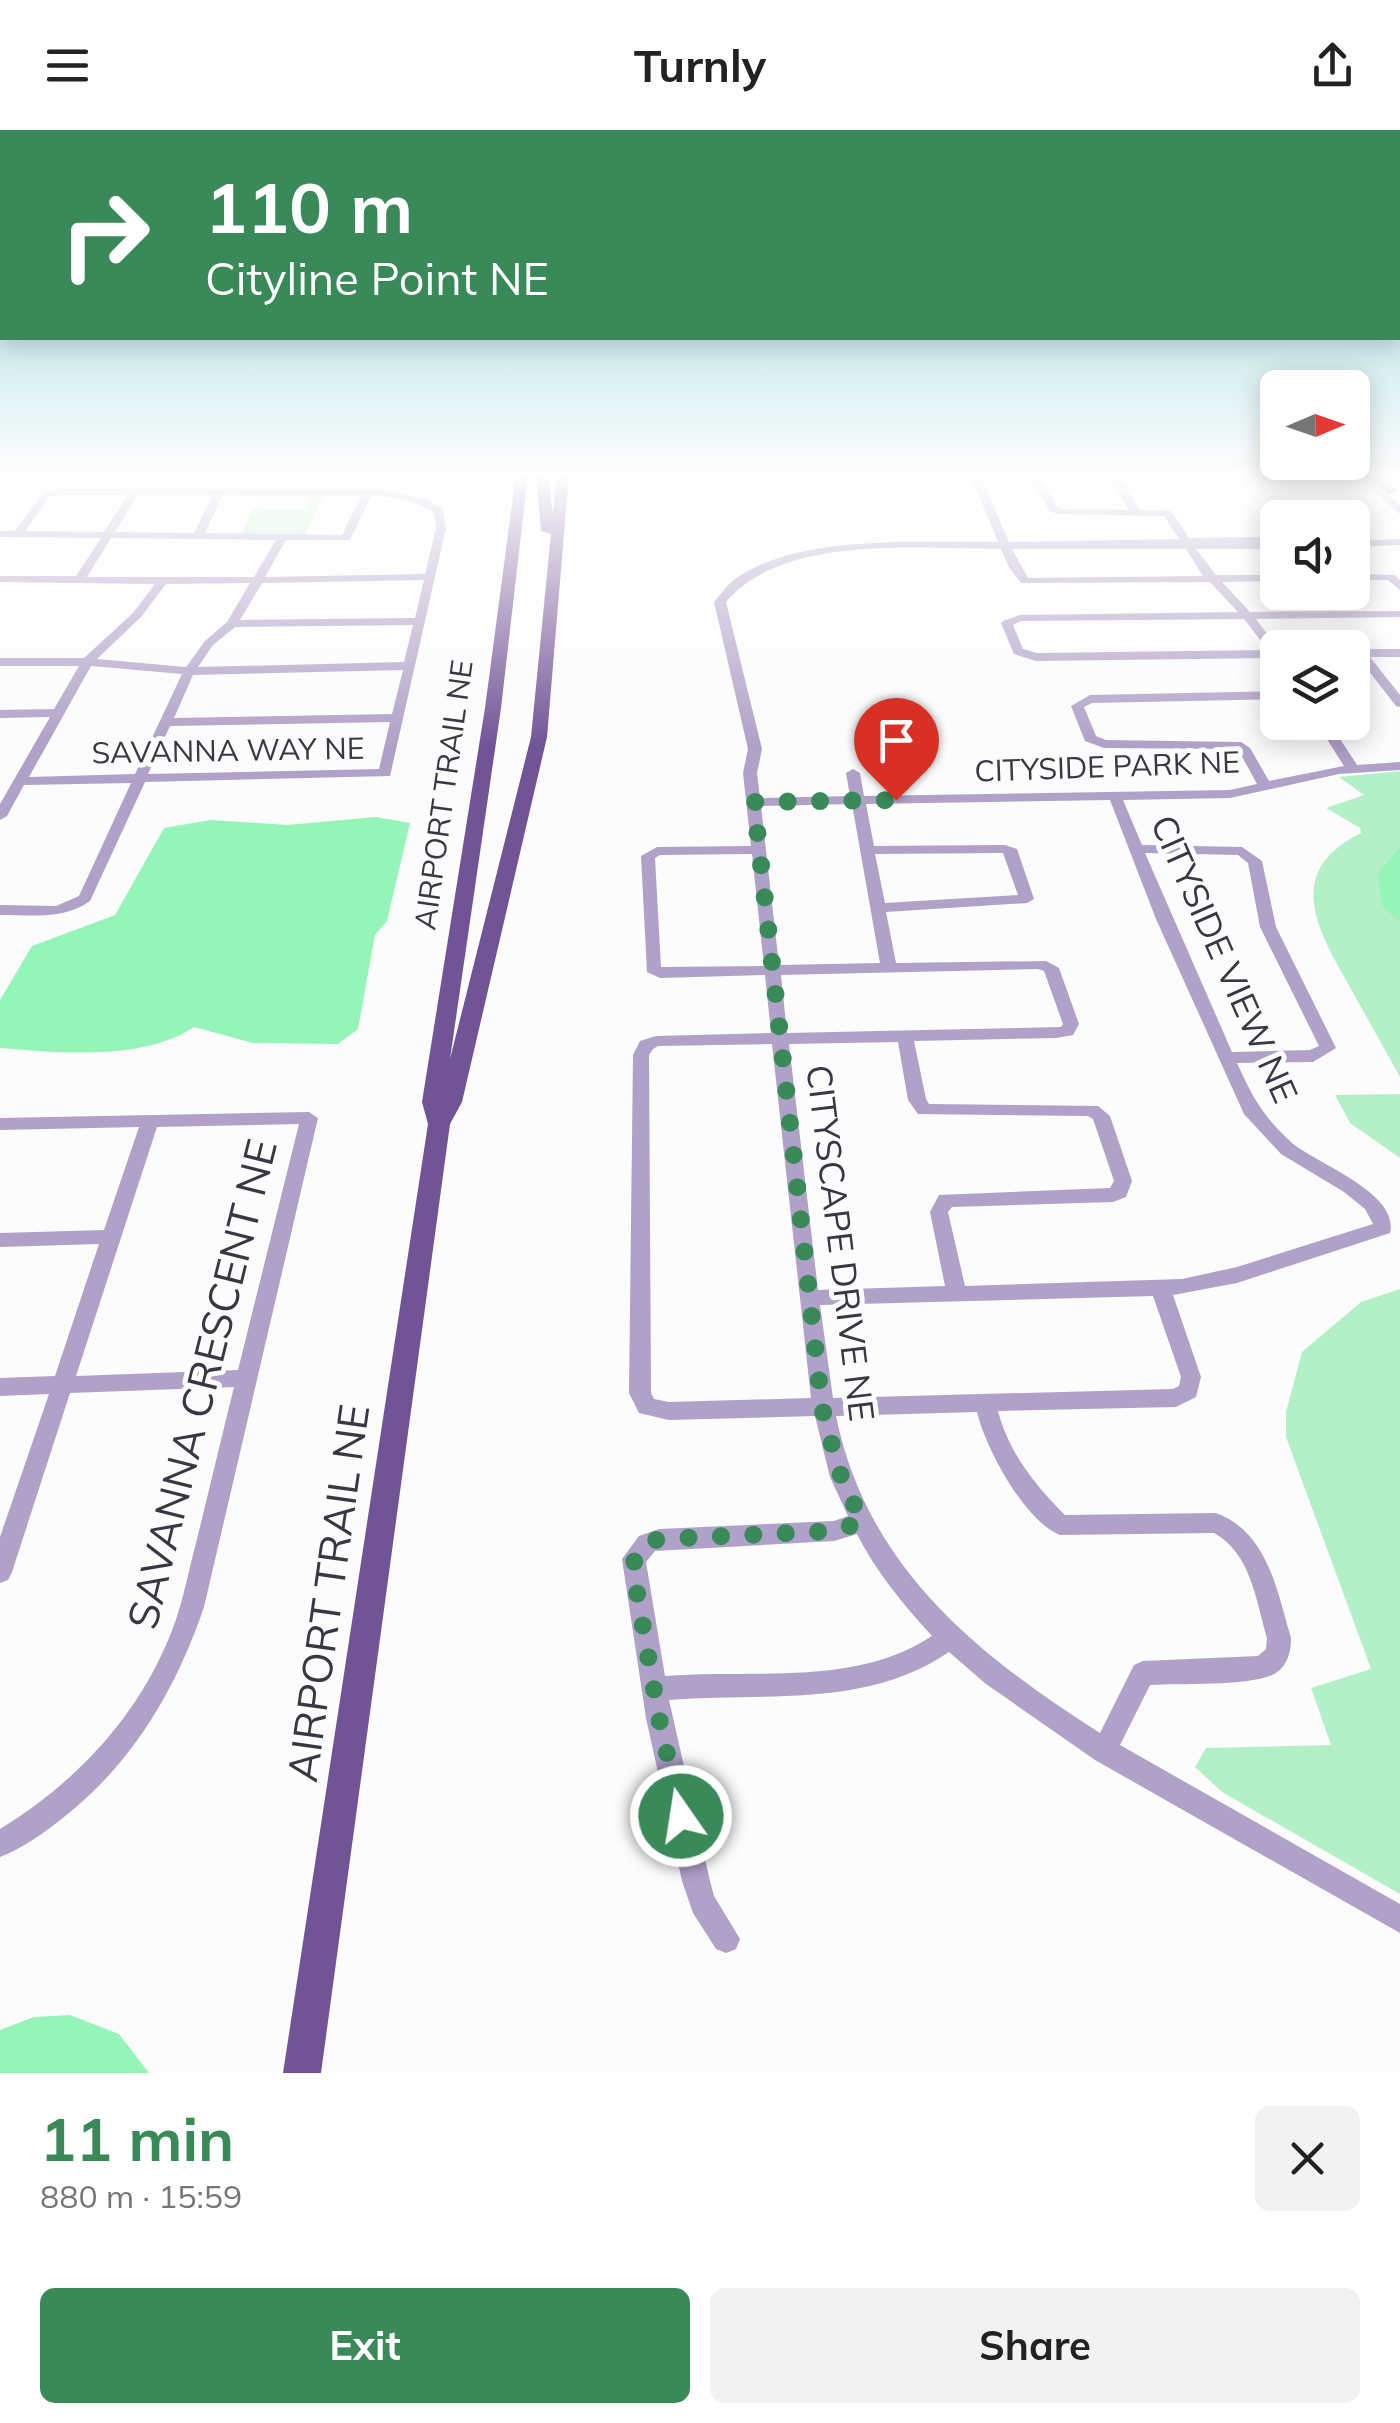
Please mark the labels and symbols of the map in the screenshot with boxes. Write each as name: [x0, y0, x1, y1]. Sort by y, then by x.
north arrow: [1260, 370, 1370, 480]
street label: AIRPORT TRAIL NE: [405, 658, 481, 932]
pin: [854, 698, 939, 801]
street label: SAVANNA WAY NE: [91, 729, 365, 771]
street label: CITYSIDE PARK NE: [974, 742, 1240, 790]
street label: CITYSIDE VIEW NE: [1142, 808, 1308, 1109]
street label: CITYSCAPE DRIVE NE: [797, 1062, 885, 1423]
street label: SAVANNA CRESCENT NE: [115, 1134, 288, 1634]
street label: AIRPORT TRAIL NE: [275, 1401, 380, 1785]
position arrow: [629, 1764, 733, 1868]

